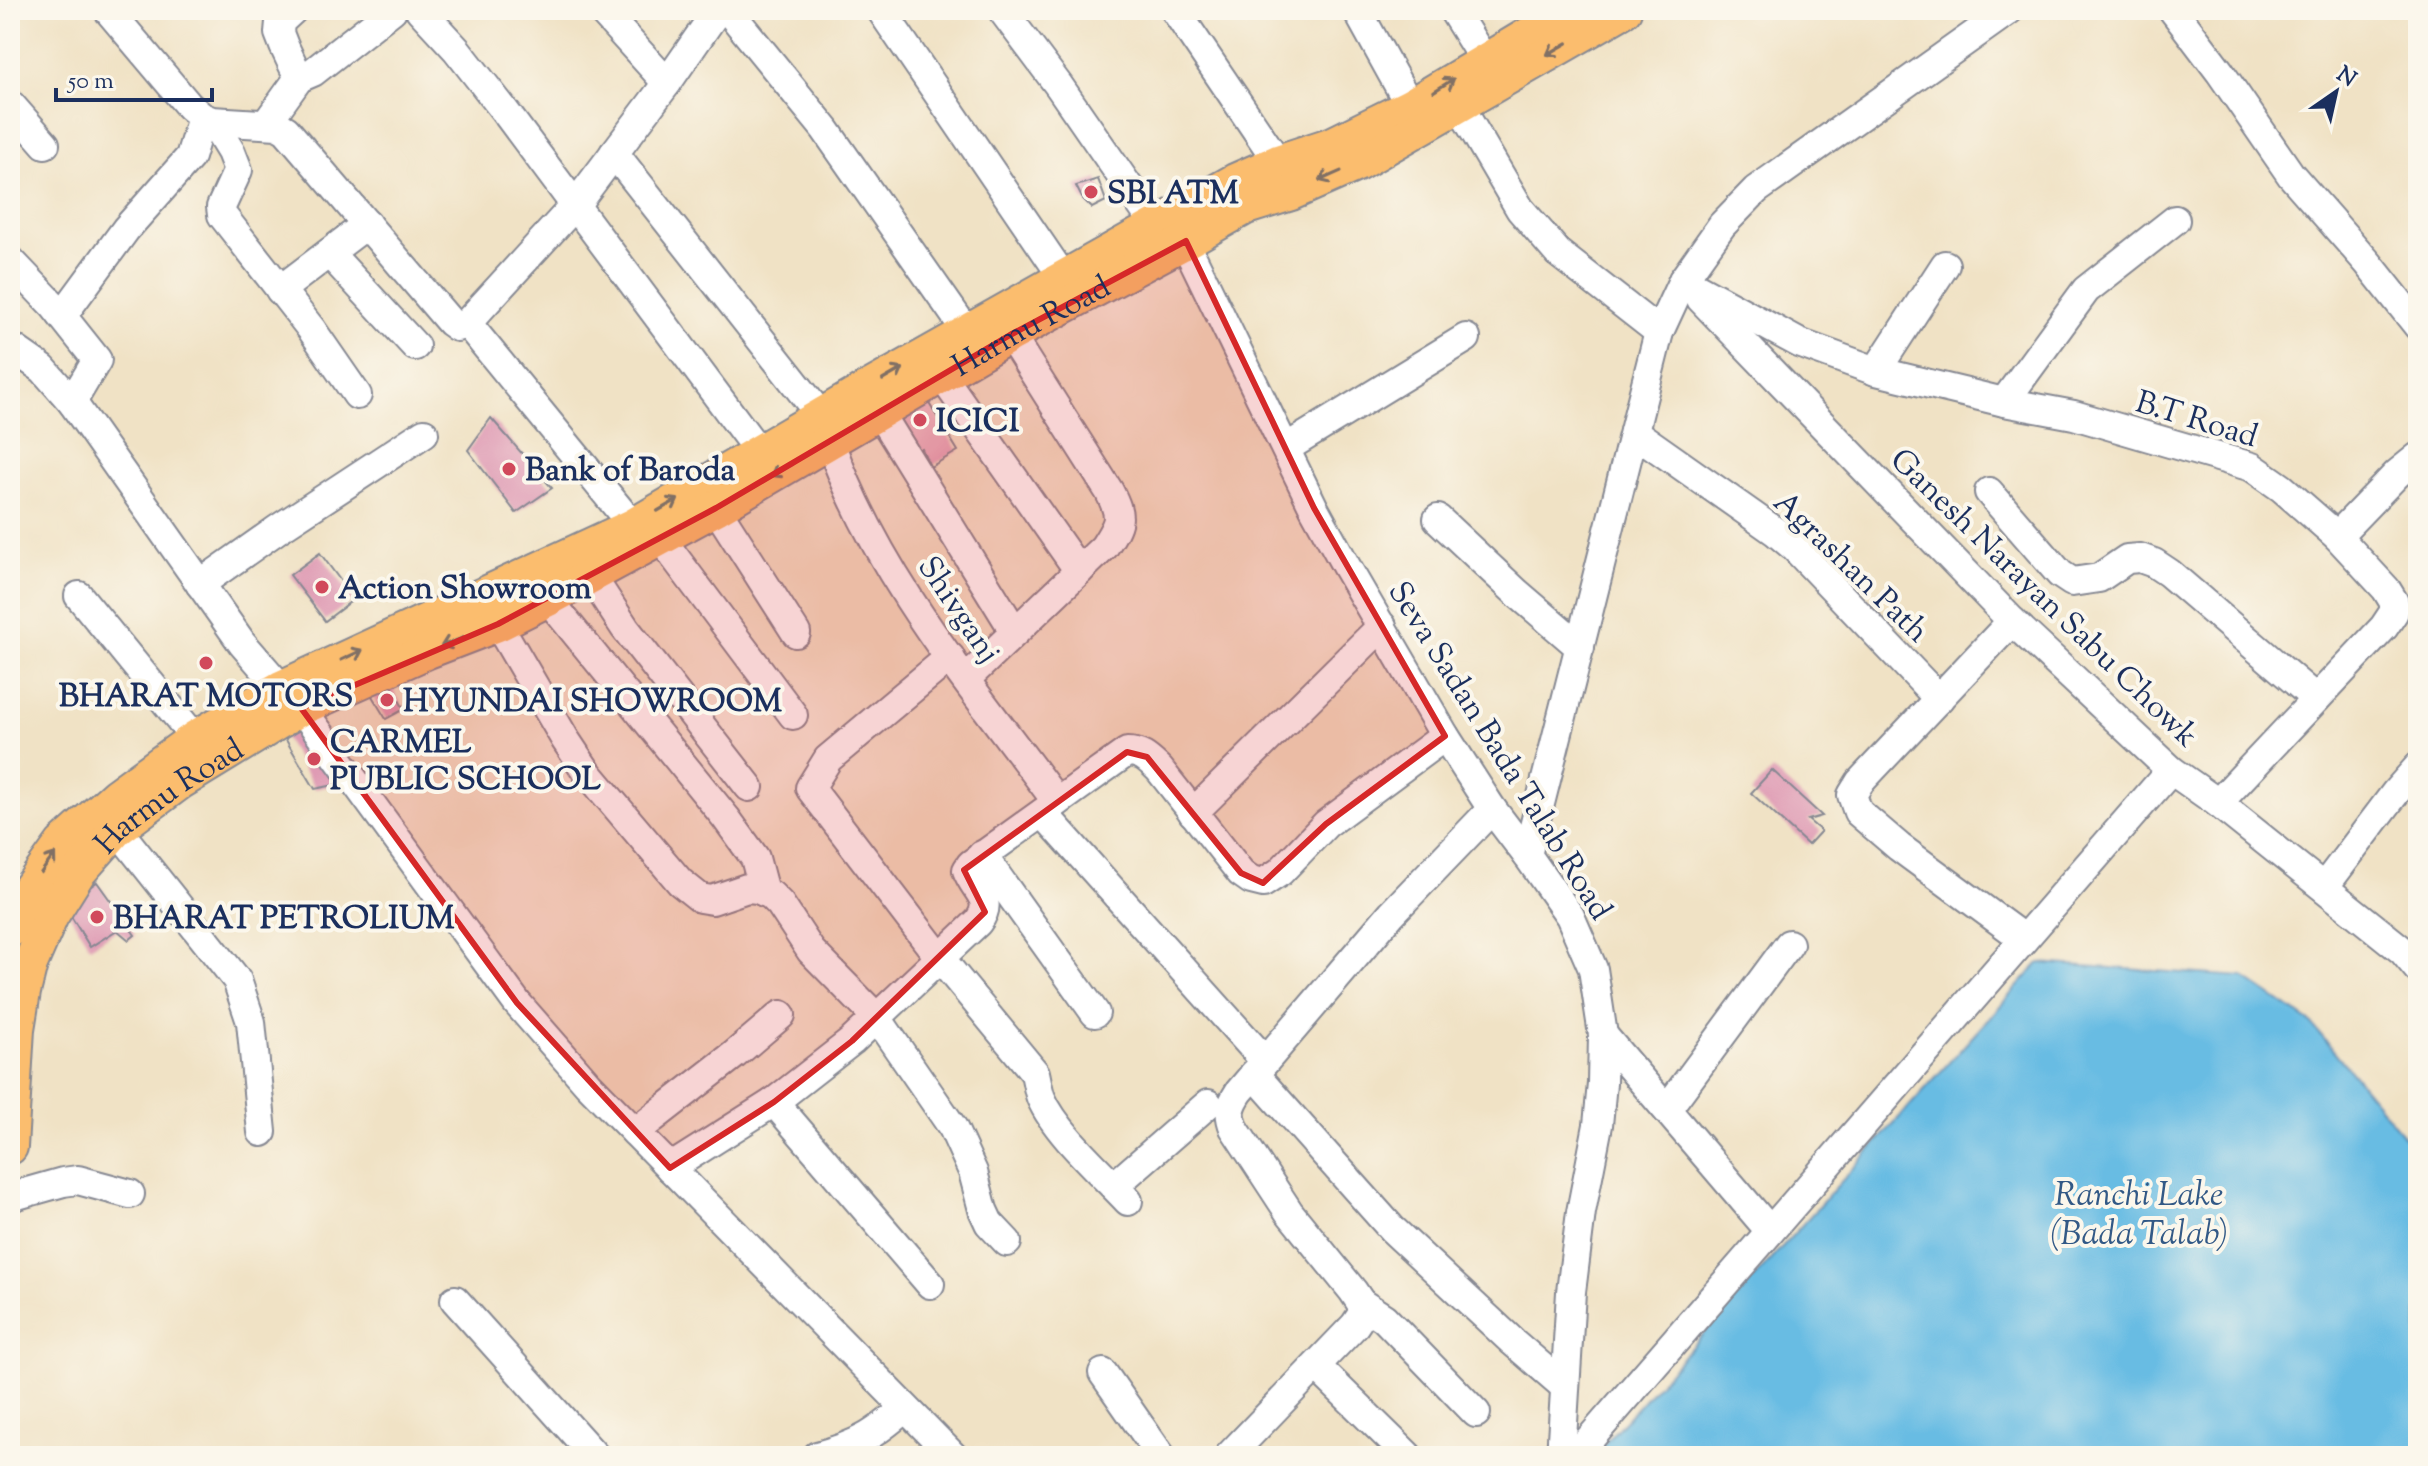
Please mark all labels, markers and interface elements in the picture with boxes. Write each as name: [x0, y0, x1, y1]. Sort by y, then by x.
one-way arrow: [1545, 42, 1569, 57]
scale bar: [56, 52, 212, 102]
north arrow: [2296, 52, 2376, 132]
text: N: [2329, 60, 2362, 96]
text: 50 m: [66, 65, 114, 99]
one-way arrow: [1432, 76, 1455, 92]
one-way arrow: [1318, 170, 1343, 185]
place label: SBI ATM: [1107, 172, 1239, 218]
marker: SBI ATM: [1082, 183, 1100, 201]
street label: Harmu Road: [944, 265, 1120, 390]
one-way arrow: [881, 366, 904, 382]
street label: B.T Road: [2129, 380, 2263, 461]
place label: ICICI: [936, 400, 1020, 446]
marker: ICICI: [911, 411, 929, 429]
street label: Ganesh Narayan Sabu Chowk: [1878, 439, 2208, 759]
place label: Bank of Baroda: [525, 449, 735, 495]
marker: Bank of Baroda: [500, 460, 518, 478]
one-way arrow: [770, 462, 793, 478]
street label: Agrashan Path: [1762, 482, 1938, 655]
one-way arrow: [656, 497, 679, 513]
street label: Shivganj: [905, 548, 1010, 673]
place label: Action Showroom: [338, 567, 592, 613]
street label: Seva Sadan Bada Talab Road: [1375, 573, 1622, 930]
marker: Action Showroom: [313, 578, 331, 596]
one-way arrow: [440, 636, 464, 650]
one-way arrow: [340, 647, 364, 662]
marker: BHARAT MOTORS: [197, 654, 215, 672]
place label: BHARAT MOTORS: [59, 675, 353, 721]
place label: HYUNDAI SHOWROOM: [403, 680, 782, 726]
marker: HYUNDAI SHOWROOM: [378, 691, 396, 709]
place label: CARMEL PUBLIC SCHOOL: [330, 721, 602, 804]
street label: Harmu Road: [85, 728, 254, 866]
marker: CARMEL PUBLIC SCHOOL: [305, 750, 323, 768]
one-way arrow: [39, 853, 56, 874]
place label: BHARAT PETROLIUM: [113, 897, 455, 943]
marker: BHARAT PETROLIUM: [88, 908, 106, 926]
water label: Ranchi Lake (Bada Talab): [2050, 1172, 2228, 1260]

